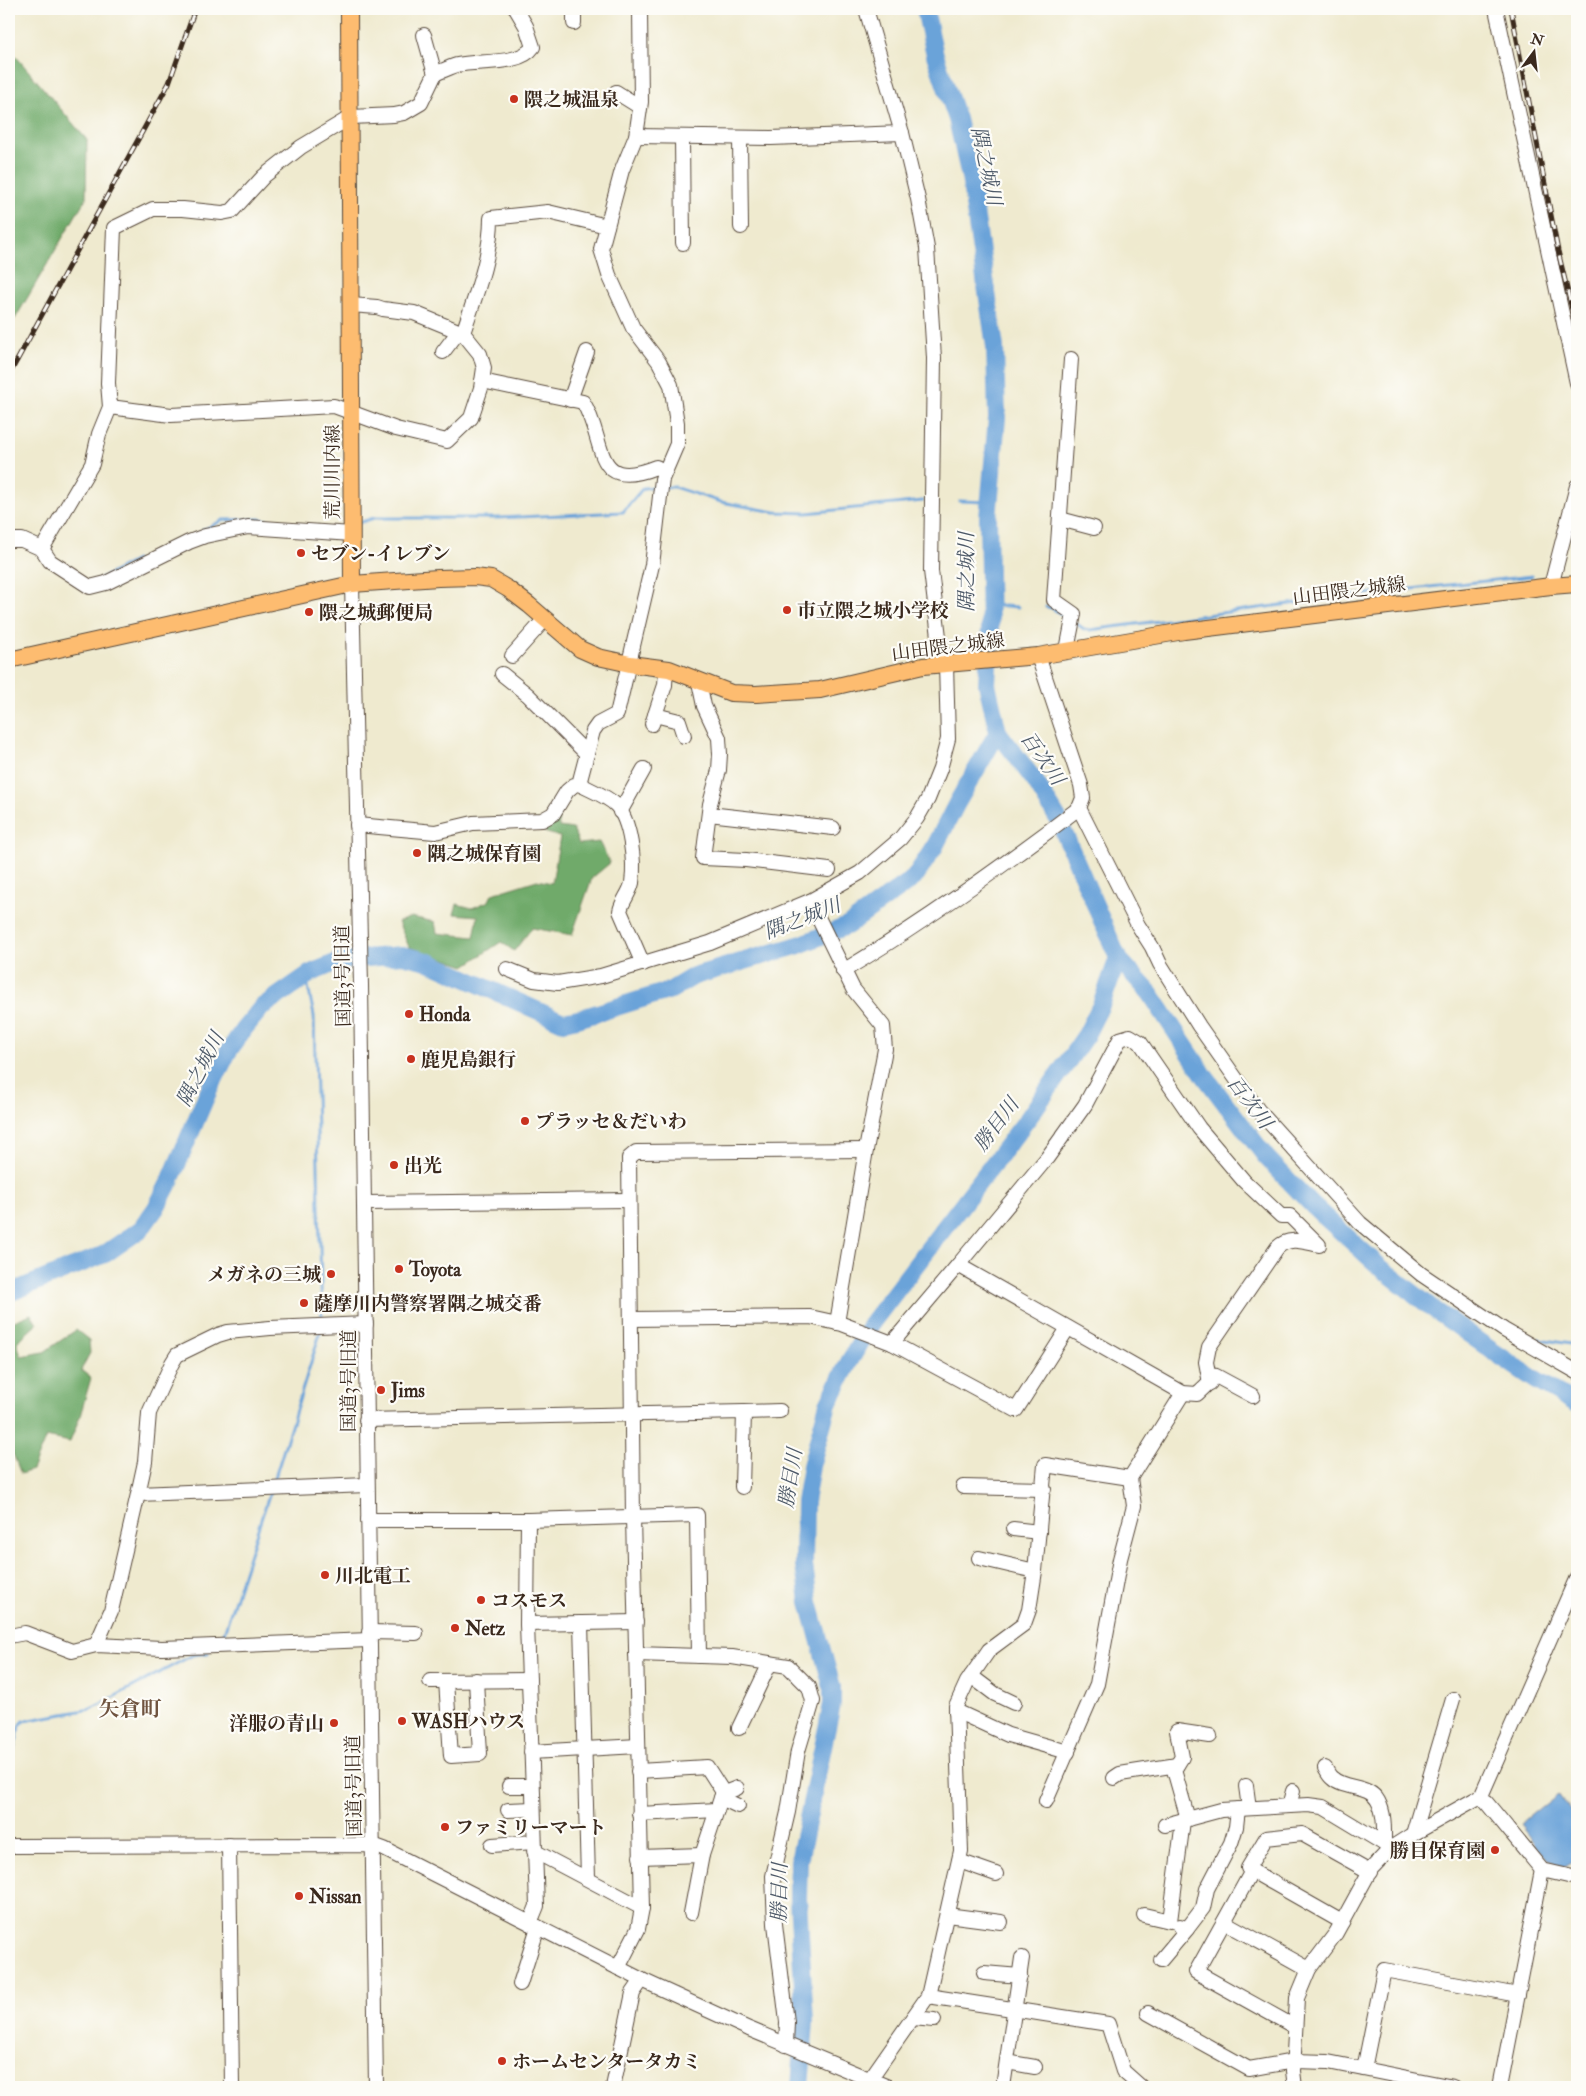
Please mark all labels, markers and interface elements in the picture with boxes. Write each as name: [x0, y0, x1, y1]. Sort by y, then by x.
north arrow: [1508, 28, 1558, 78]
text: N: [1528, 30, 1546, 50]
place label: 隈之城温泉: [524, 88, 619, 112]
marker: 隈之城温泉: [508, 93, 520, 105]
water label: 隅之城川: [966, 124, 1007, 210]
street label: 荒川川内線: [321, 424, 345, 520]
water label: 隅之城川: [954, 530, 979, 612]
place label: セブン-イレブン: [311, 542, 451, 566]
marker: セブン-イレブン: [295, 547, 307, 559]
street label: 山田隈之城線: [1291, 572, 1407, 610]
place label: 市立隈之城小学校: [797, 599, 949, 623]
place label: 隈之城郵便局: [319, 601, 433, 625]
marker: 市立隈之城小学校: [781, 604, 793, 616]
marker: 隈之城郵便局: [303, 606, 315, 618]
street label: 山田隈之城線: [890, 628, 1006, 666]
water label: 百次川: [1015, 727, 1071, 792]
place label: 隅之城保育園: [427, 842, 541, 866]
marker: 隅之城保育園: [411, 847, 423, 859]
water label: 隅之城川: [760, 892, 846, 944]
street label: 国道3号旧道: [330, 925, 356, 1027]
place label: Honda: [419, 1003, 472, 1027]
marker: Honda: [403, 1008, 415, 1020]
water label: 隅之城川: [171, 1026, 231, 1111]
place label: 鹿児島銀行: [421, 1048, 516, 1072]
marker: 鹿児島銀行: [405, 1053, 417, 1065]
water label: 百次川: [1222, 1071, 1279, 1135]
water label: 勝目川: [968, 1091, 1026, 1156]
place label: プラッセ＆だいわ: [535, 1110, 687, 1134]
marker: プラッセ＆だいわ: [519, 1115, 531, 1127]
place label: 出光: [404, 1154, 442, 1178]
marker: 出光: [388, 1159, 400, 1171]
place label: Toyota: [408, 1258, 462, 1283]
place label: メガネの三城: [207, 1263, 321, 1287]
marker: Toyota: [393, 1263, 405, 1275]
marker: メガネの三城: [325, 1268, 337, 1280]
place label: 薩摩川内警察署隅之城交番: [314, 1292, 542, 1316]
marker: 薩摩川内警察署隅之城交番: [298, 1297, 310, 1309]
street label: 国道3号旧道: [337, 1330, 361, 1432]
place label: Jims: [390, 1379, 425, 1403]
marker: Jims: [375, 1384, 387, 1396]
water label: 勝目川: [773, 1445, 808, 1510]
place label: 川北電工: [335, 1564, 411, 1588]
marker: 川北電工: [319, 1569, 331, 1581]
place label: コスモス: [491, 1589, 567, 1613]
marker: コスモス: [475, 1594, 487, 1606]
place label: Netz: [464, 1617, 506, 1641]
marker: Netz: [449, 1622, 461, 1634]
district label: 矢倉町: [99, 1696, 162, 1723]
place label: WASHハウス: [411, 1710, 525, 1734]
place label: 洋服の青山: [229, 1712, 324, 1736]
marker: WASHハウス: [396, 1715, 408, 1727]
marker: 洋服の青山: [328, 1717, 340, 1729]
street label: 国道3号旧道: [341, 1735, 367, 1837]
place label: ファミリーマート: [455, 1816, 607, 1840]
marker: ファミリーマート: [439, 1821, 451, 1833]
place label: 勝目保育園: [1390, 1839, 1485, 1863]
marker: 勝目保育園: [1489, 1844, 1501, 1856]
water label: 勝目川: [766, 1861, 793, 1923]
place label: Nissan: [308, 1885, 362, 1909]
marker: Nissan: [293, 1890, 305, 1902]
place label: ホームセンタータカミ: [512, 2050, 701, 2074]
marker: ホームセンタータカミ: [496, 2055, 508, 2067]

